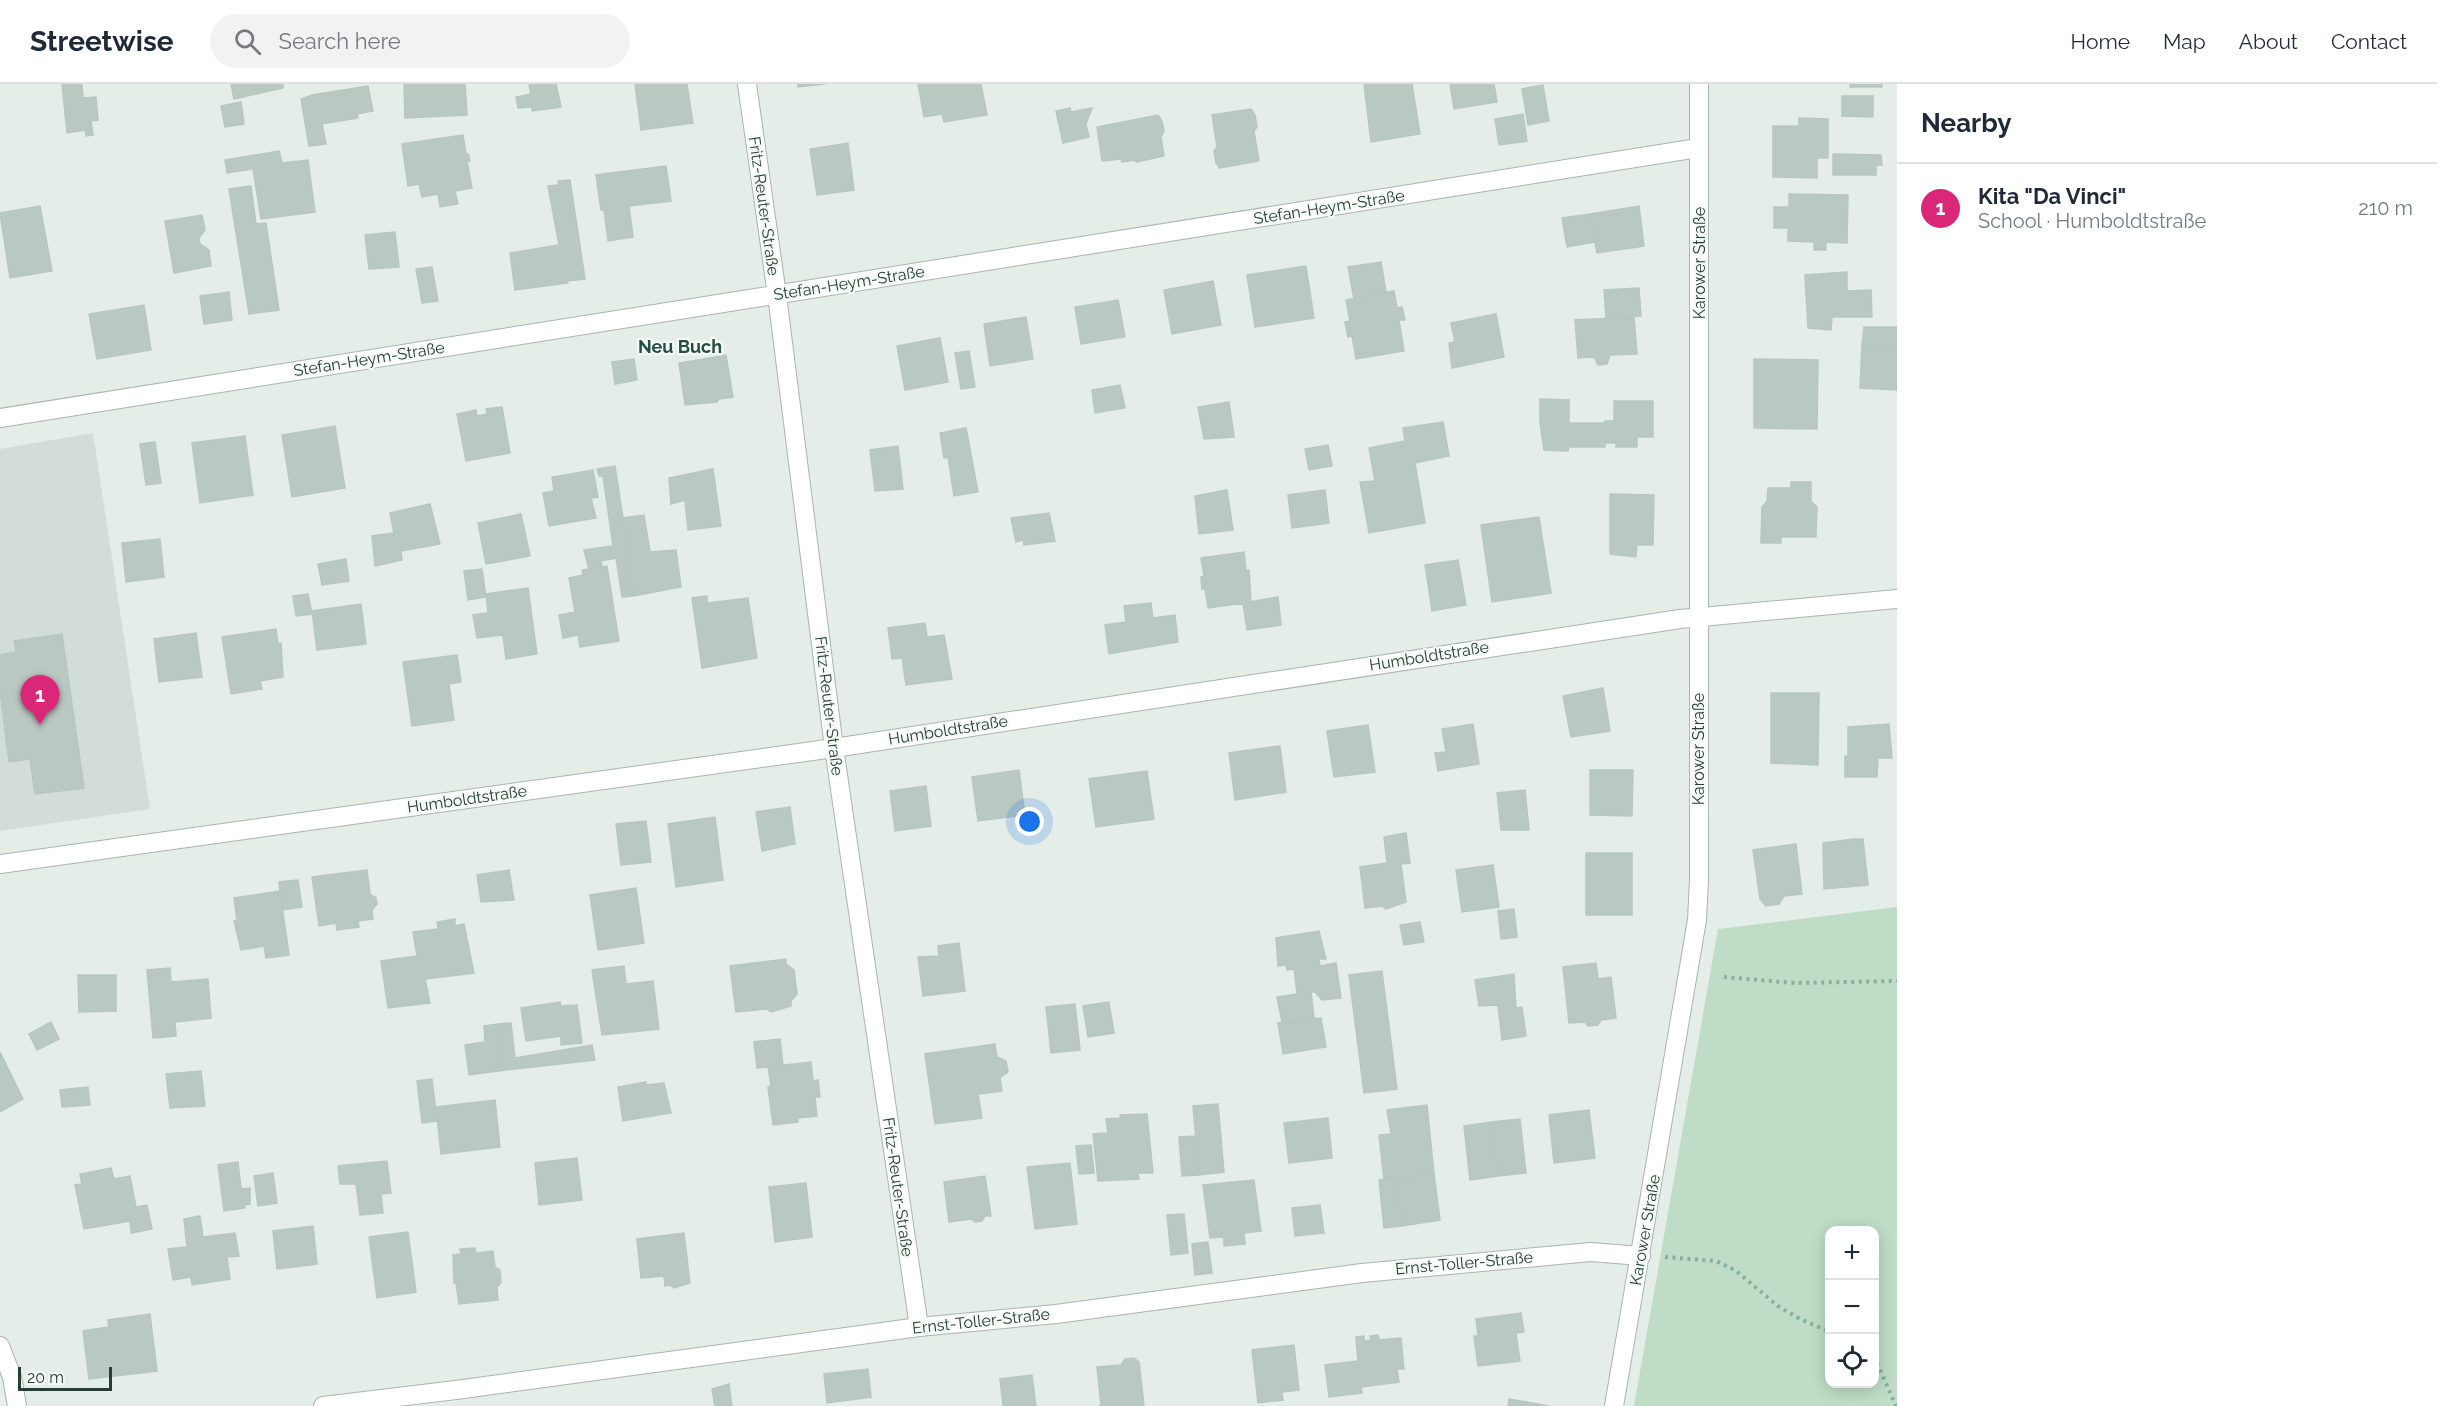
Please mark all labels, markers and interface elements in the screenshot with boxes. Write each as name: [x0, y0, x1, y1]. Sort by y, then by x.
search box: [210, 14, 630, 68]
text: Streetwise: [30, 25, 174, 58]
icon: search: [231, 25, 264, 58]
text: Search here: [279, 28, 401, 54]
text: Home: [2071, 29, 2130, 54]
text: Map: [2163, 29, 2206, 54]
text: About: [2239, 29, 2298, 54]
text: Contact: [2331, 29, 2407, 54]
text: Nearby: [1921, 108, 2011, 138]
street label: Fritz-Reuter-Straße: [745, 135, 783, 277]
text: Kita "Da Vinci": [1978, 183, 2126, 209]
street label: Stefan-Heym-Straße: [1252, 186, 1406, 228]
text: 1: [1936, 196, 1945, 220]
text: 210 m: [2358, 196, 2413, 220]
street label: Karower Straße: [1690, 207, 1709, 319]
text: School · Humboldtstraße: [1978, 209, 2206, 233]
street label: Stefan-Heym-Straße: [772, 262, 926, 304]
district label: Neu Buch: [638, 336, 722, 357]
street label: Stefan-Heym-Straße: [292, 338, 446, 380]
street label: Fritz-Reuter-Straße: [811, 635, 847, 777]
street label: Humboldtstraße: [1368, 637, 1490, 675]
pin: 1: [20, 676, 60, 725]
street label: Karower Straße: [1689, 693, 1708, 805]
street label: Humboldtstraße: [887, 711, 1009, 749]
street label: Humboldtstraße: [406, 781, 528, 817]
your location: [1015, 807, 1044, 836]
street label: Fritz-Reuter-Straße: [879, 1116, 917, 1258]
street label: Karower Straße: [1626, 1173, 1664, 1287]
map controls: [1825, 1226, 1879, 1388]
button: +: [1825, 1226, 1879, 1280]
street label: Ernst-Toller-Straße: [1394, 1248, 1534, 1278]
button: −: [1825, 1280, 1879, 1334]
street label: Ernst-Toller-Straße: [911, 1304, 1051, 1338]
button: locate: [1825, 1334, 1879, 1388]
scale bar: [18, 1364, 112, 1392]
text: 20 m: [27, 1368, 64, 1387]

